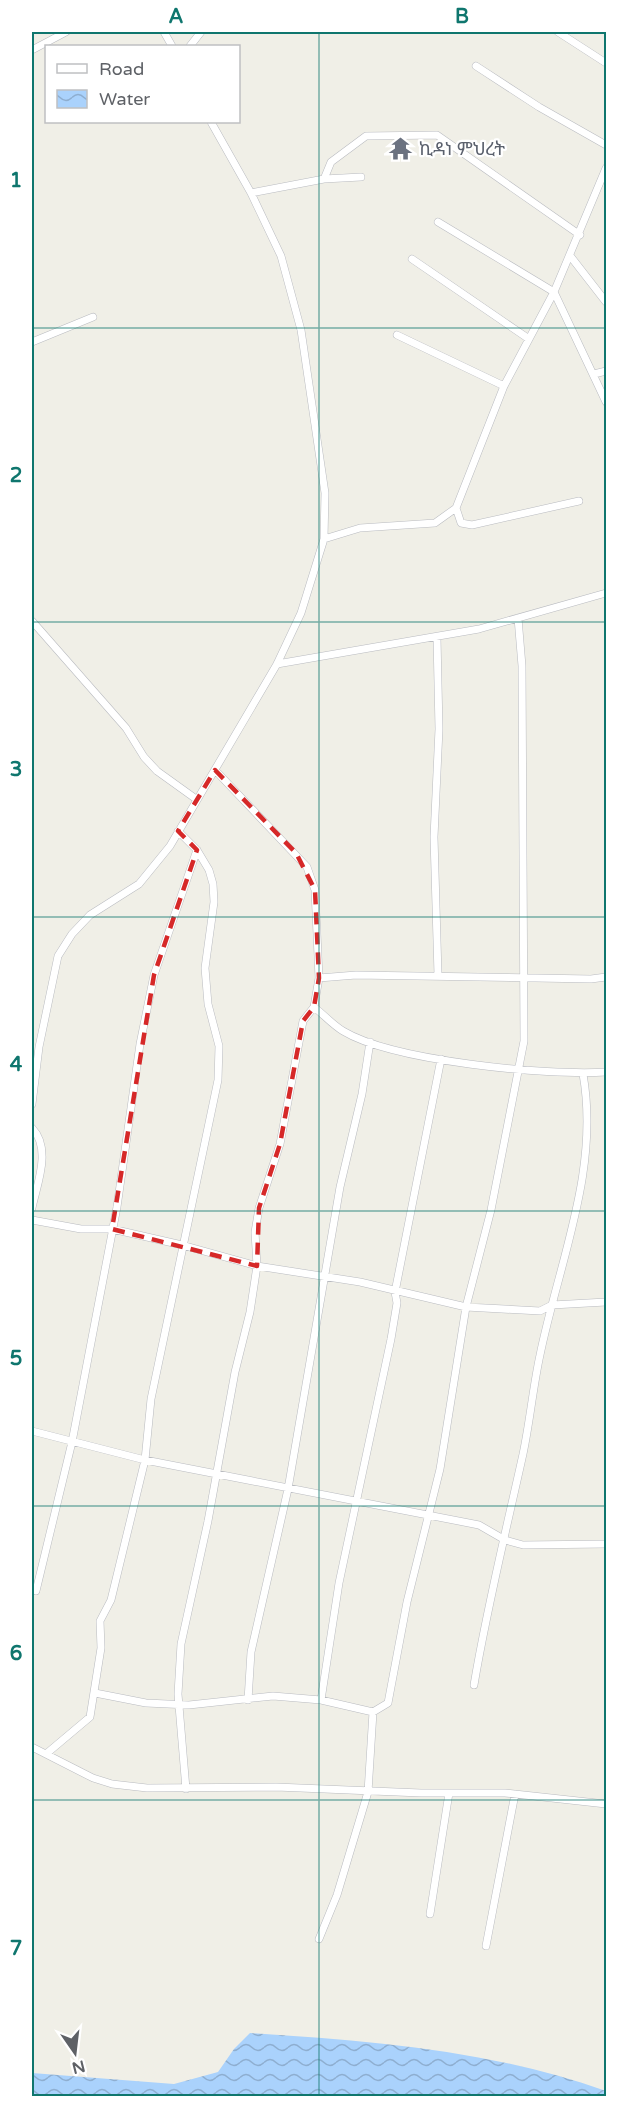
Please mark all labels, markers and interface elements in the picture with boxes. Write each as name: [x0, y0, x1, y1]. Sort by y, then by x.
text: A: [169, 5, 184, 29]
text: B: [455, 5, 469, 29]
legend: [45, 45, 240, 123]
text: Road: [99, 58, 144, 80]
text: Water: [99, 88, 150, 110]
temple icon: ኪዳነ ምህረት: [388, 136, 414, 162]
place label: ኪዳነ ምህረት: [419, 138, 505, 160]
text: 1: [10, 169, 22, 193]
text: 2: [10, 464, 22, 488]
text: 3: [10, 758, 22, 782]
text: 4: [10, 1053, 23, 1077]
text: 5: [10, 1347, 22, 1371]
text: 6: [10, 1642, 22, 1666]
text: 7: [10, 1937, 22, 1961]
north arrow: [45, 2023, 105, 2083]
text: N: [70, 2055, 87, 2078]

